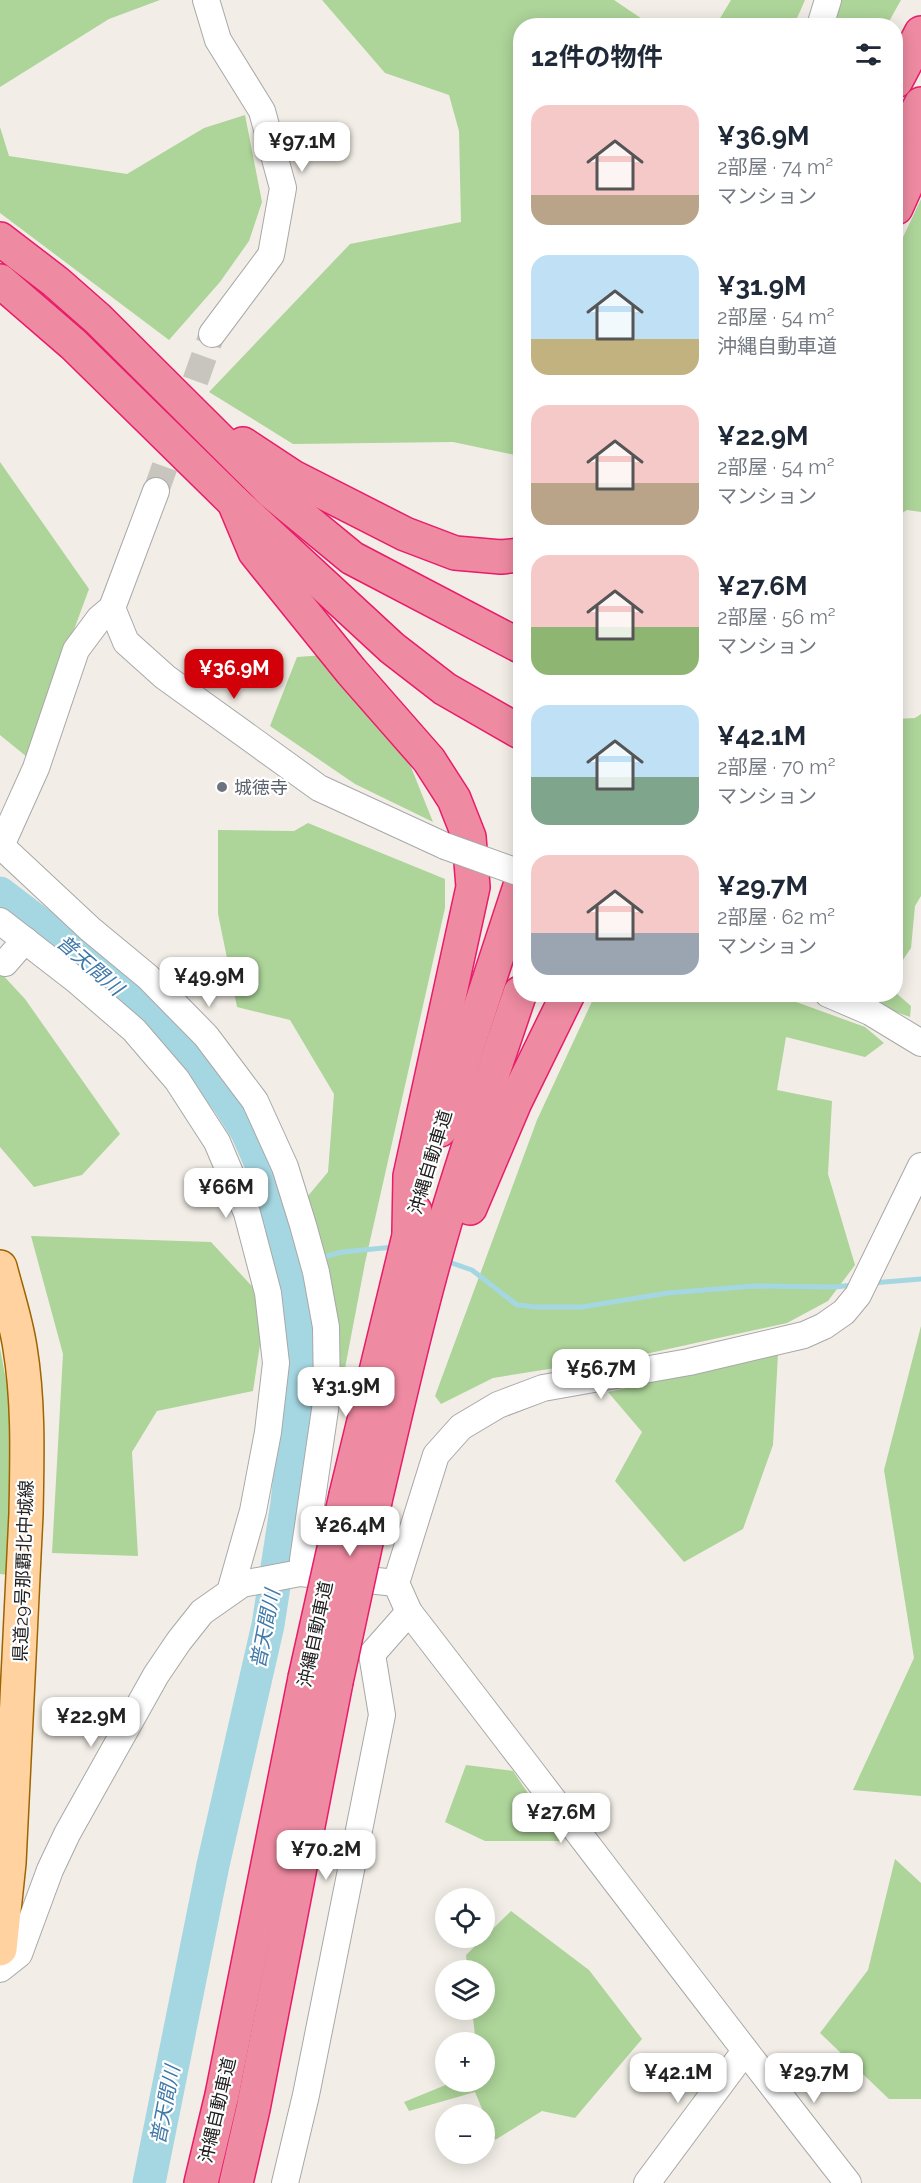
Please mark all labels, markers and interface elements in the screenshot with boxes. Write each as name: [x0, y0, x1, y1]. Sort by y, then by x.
icon: filters: [852, 38, 885, 71]
text: 12件の物件: [531, 42, 663, 72]
text: ¥36.9M: [717, 121, 809, 151]
pin: ¥97.1M: [253, 122, 351, 173]
text: ¥97.1M: [268, 129, 336, 153]
icon: home: [579, 129, 651, 201]
text: 2部屋 · 74 m²: [717, 155, 833, 179]
text: マンション: [717, 184, 817, 208]
text: ¥31.9M: [717, 271, 807, 301]
icon: home: [579, 279, 651, 351]
text: 2部屋 · 54 m²: [717, 305, 834, 329]
text: 沖縄自動車道: [717, 334, 837, 358]
text: ¥22.9M: [717, 421, 809, 451]
icon: home: [579, 429, 651, 501]
text: 2部屋 · 54 m²: [717, 455, 834, 479]
text: マンション: [717, 484, 817, 508]
text: ¥27.6M: [717, 571, 807, 601]
icon: home: [579, 579, 651, 651]
text: 2部屋 · 56 m²: [717, 605, 836, 629]
text: マンション: [717, 634, 817, 658]
pin: ¥36.9M: [185, 649, 283, 700]
text: ¥36.9M: [198, 656, 270, 680]
text: ¥42.1M: [717, 721, 806, 751]
icon: home: [579, 729, 651, 801]
text: 2部屋 · 70 m²: [717, 755, 836, 779]
place label: 城徳寺: [234, 777, 288, 798]
marker: 城徳寺: [215, 780, 229, 794]
text: マンション: [717, 784, 817, 808]
text: ¥29.7M: [717, 871, 808, 901]
icon: home: [579, 879, 651, 951]
text: 2部屋 · 62 m²: [717, 905, 835, 929]
water label: 普天間川: [52, 930, 130, 1002]
text: マンション: [717, 934, 817, 958]
pin: ¥49.9M: [160, 957, 258, 1008]
text: ¥49.9M: [173, 964, 245, 988]
street label: 沖縄自動車道: [404, 1107, 456, 1217]
pin: ¥66M: [190, 1168, 262, 1219]
text: ¥66M: [198, 1175, 254, 1199]
pin: ¥56.7M: [552, 1349, 650, 1400]
text: ¥56.7M: [566, 1356, 636, 1380]
pin: ¥31.9M: [297, 1367, 395, 1418]
text: ¥31.9M: [312, 1374, 380, 1398]
street label: 県道29号那覇北中城線: [9, 1480, 37, 1662]
pin: ¥26.4M: [301, 1506, 399, 1557]
text: ¥26.4M: [315, 1513, 385, 1537]
street label: 沖縄自動車道: [294, 1579, 336, 1689]
water label: 普天間川: [246, 1585, 285, 1671]
pin: ¥22.9M: [42, 1697, 140, 1748]
text: ¥22.9M: [56, 1704, 126, 1728]
pin: ¥27.6M: [512, 1793, 610, 1844]
text: ¥27.6M: [526, 1800, 596, 1824]
pin: ¥70.2M: [277, 1830, 375, 1881]
text: ¥70.2M: [291, 1837, 361, 1861]
map controls: [435, 1888, 495, 2164]
button: locate: [435, 1888, 495, 1948]
button: layers: [435, 1960, 495, 2020]
button: +: [435, 2032, 495, 2092]
pin: ¥42.1M: [629, 2053, 727, 2104]
pin: ¥29.7M: [765, 2053, 863, 2104]
street label: 沖縄自動車道: [195, 2055, 239, 2165]
text: ¥42.1M: [644, 2060, 712, 2084]
text: ¥29.7M: [779, 2060, 849, 2084]
water label: 普天間川: [146, 2061, 185, 2147]
button: −: [435, 2104, 495, 2164]

